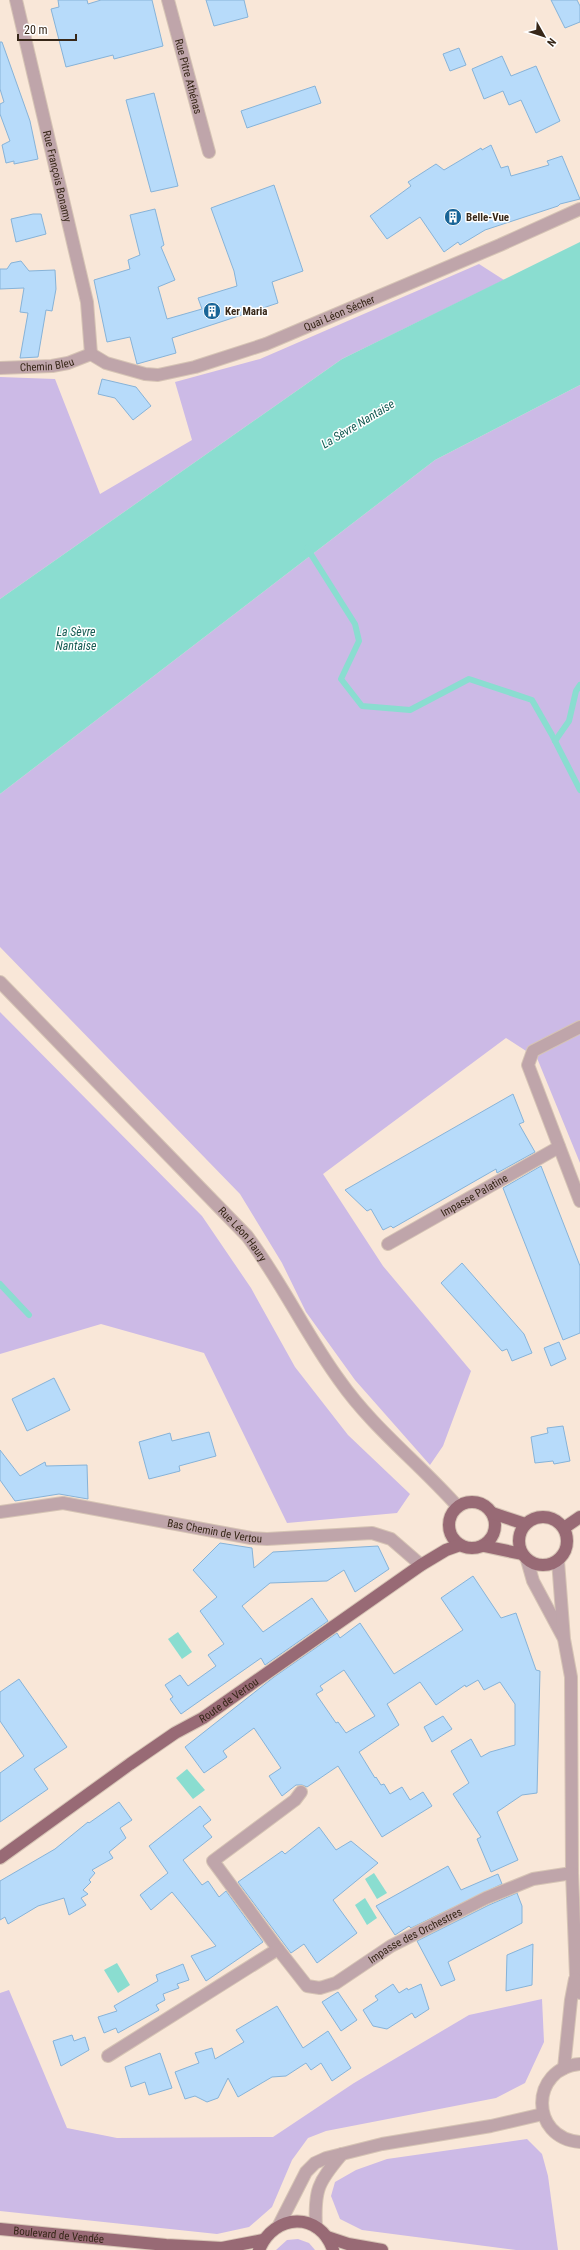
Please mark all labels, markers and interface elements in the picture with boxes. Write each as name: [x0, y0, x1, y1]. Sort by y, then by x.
scale bar: [18, 16, 76, 42]
north arrow: [524, 16, 564, 56]
text: 20 m: [24, 23, 48, 37]
text: N: [544, 35, 559, 49]
street label: Rue Pitre Athénas: [172, 37, 204, 115]
street label: Rue François Bonamy: [40, 129, 74, 224]
building icon: Belle-Vue: [443, 207, 463, 227]
place label: Belle-Vue: [466, 211, 509, 224]
street label: Quai Léon Sécher: [302, 292, 377, 334]
building icon: Ker Maria: [202, 301, 222, 321]
place label: Ker Maria: [225, 305, 268, 318]
street label: Chemin Bleu: [20, 355, 76, 374]
water label: La Sèvre Nantaise: [319, 396, 398, 451]
water label: La Sèvre Nantaise: [56, 625, 97, 653]
street label: Impasse Palatine: [439, 1171, 510, 1220]
street label: Rue Léon Haury: [215, 1204, 269, 1265]
street label: Bas Chemin de Vertou: [166, 1517, 263, 1546]
street label: Route de Vertou: [197, 1675, 261, 1726]
street label: Impasse des Orchestres: [366, 1905, 464, 1966]
street label: Boulevard de Vendée: [13, 2224, 105, 2246]

